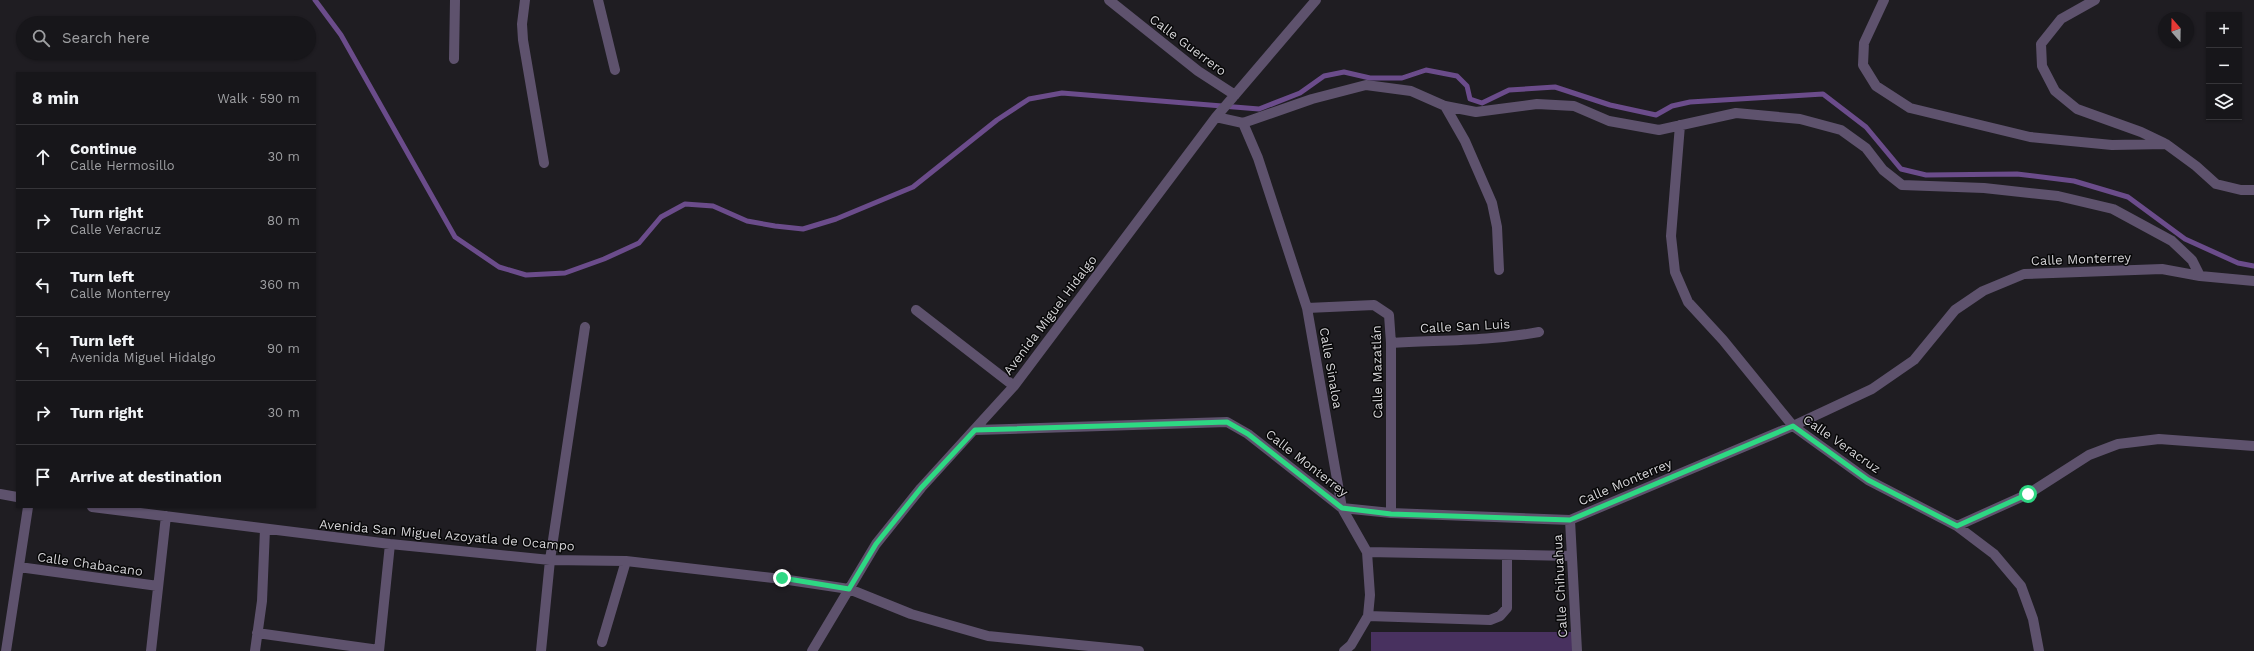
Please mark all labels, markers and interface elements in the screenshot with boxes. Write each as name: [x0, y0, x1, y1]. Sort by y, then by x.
street label: Calle Guerrero: [1147, 11, 1229, 79]
north arrow: [2158, 12, 2194, 48]
map controls: [2206, 12, 2242, 120]
button: +: [2206, 12, 2242, 48]
search box: [16, 16, 316, 60]
icon: search: [30, 27, 52, 49]
text: Search here: [62, 29, 150, 47]
button: −: [2206, 48, 2242, 84]
button: layers: [2206, 84, 2242, 120]
text: 8 min: [32, 88, 79, 108]
text: Walk · 590 m: [217, 91, 300, 106]
text: Continue: [70, 140, 137, 158]
icon: ahead: [32, 146, 54, 168]
text: 30 m: [268, 149, 300, 164]
text: Calle Hermosillo: [70, 158, 175, 173]
text: Turn right: [70, 204, 143, 222]
icon: right: [32, 210, 54, 232]
text: 80 m: [267, 213, 300, 228]
text: Calle Veracruz: [70, 222, 161, 237]
street label: Calle Monterrey: [2031, 250, 2132, 268]
street label: Avenida Miguel Hidalgo: [1000, 252, 1100, 378]
text: Turn left: [70, 268, 134, 286]
icon: left: [32, 274, 54, 296]
text: 360 m: [260, 277, 300, 292]
text: Calle Monterrey: [70, 286, 170, 301]
street label: Calle San Luis: [1420, 316, 1511, 336]
street label: Calle Mazatlán: [1369, 325, 1385, 419]
street label: Calle Sinaloa: [1316, 326, 1346, 411]
text: Turn left: [70, 332, 134, 350]
icon: left: [32, 338, 54, 360]
text: 90 m: [267, 341, 300, 356]
text: Avenida Miguel Hidalgo: [70, 350, 216, 365]
icon: right: [32, 402, 54, 424]
text: Turn right: [70, 404, 143, 422]
text: 30 m: [268, 405, 300, 420]
street label: Calle Veracruz: [1800, 412, 1884, 476]
street label: Calle Monterrey: [1263, 426, 1351, 500]
street label: Calle Monterrey: [1576, 455, 1674, 508]
icon: arrive: [32, 466, 54, 488]
text: Arrive at destination: [70, 468, 222, 486]
route start: [2019, 485, 2037, 503]
street label: Avenida San Miguel Azoyatla de Ocampo: [319, 516, 576, 554]
street label: Calle Chihuahua: [1550, 533, 1570, 638]
street label: Calle Chabacano: [36, 549, 144, 579]
route end: [773, 569, 791, 587]

